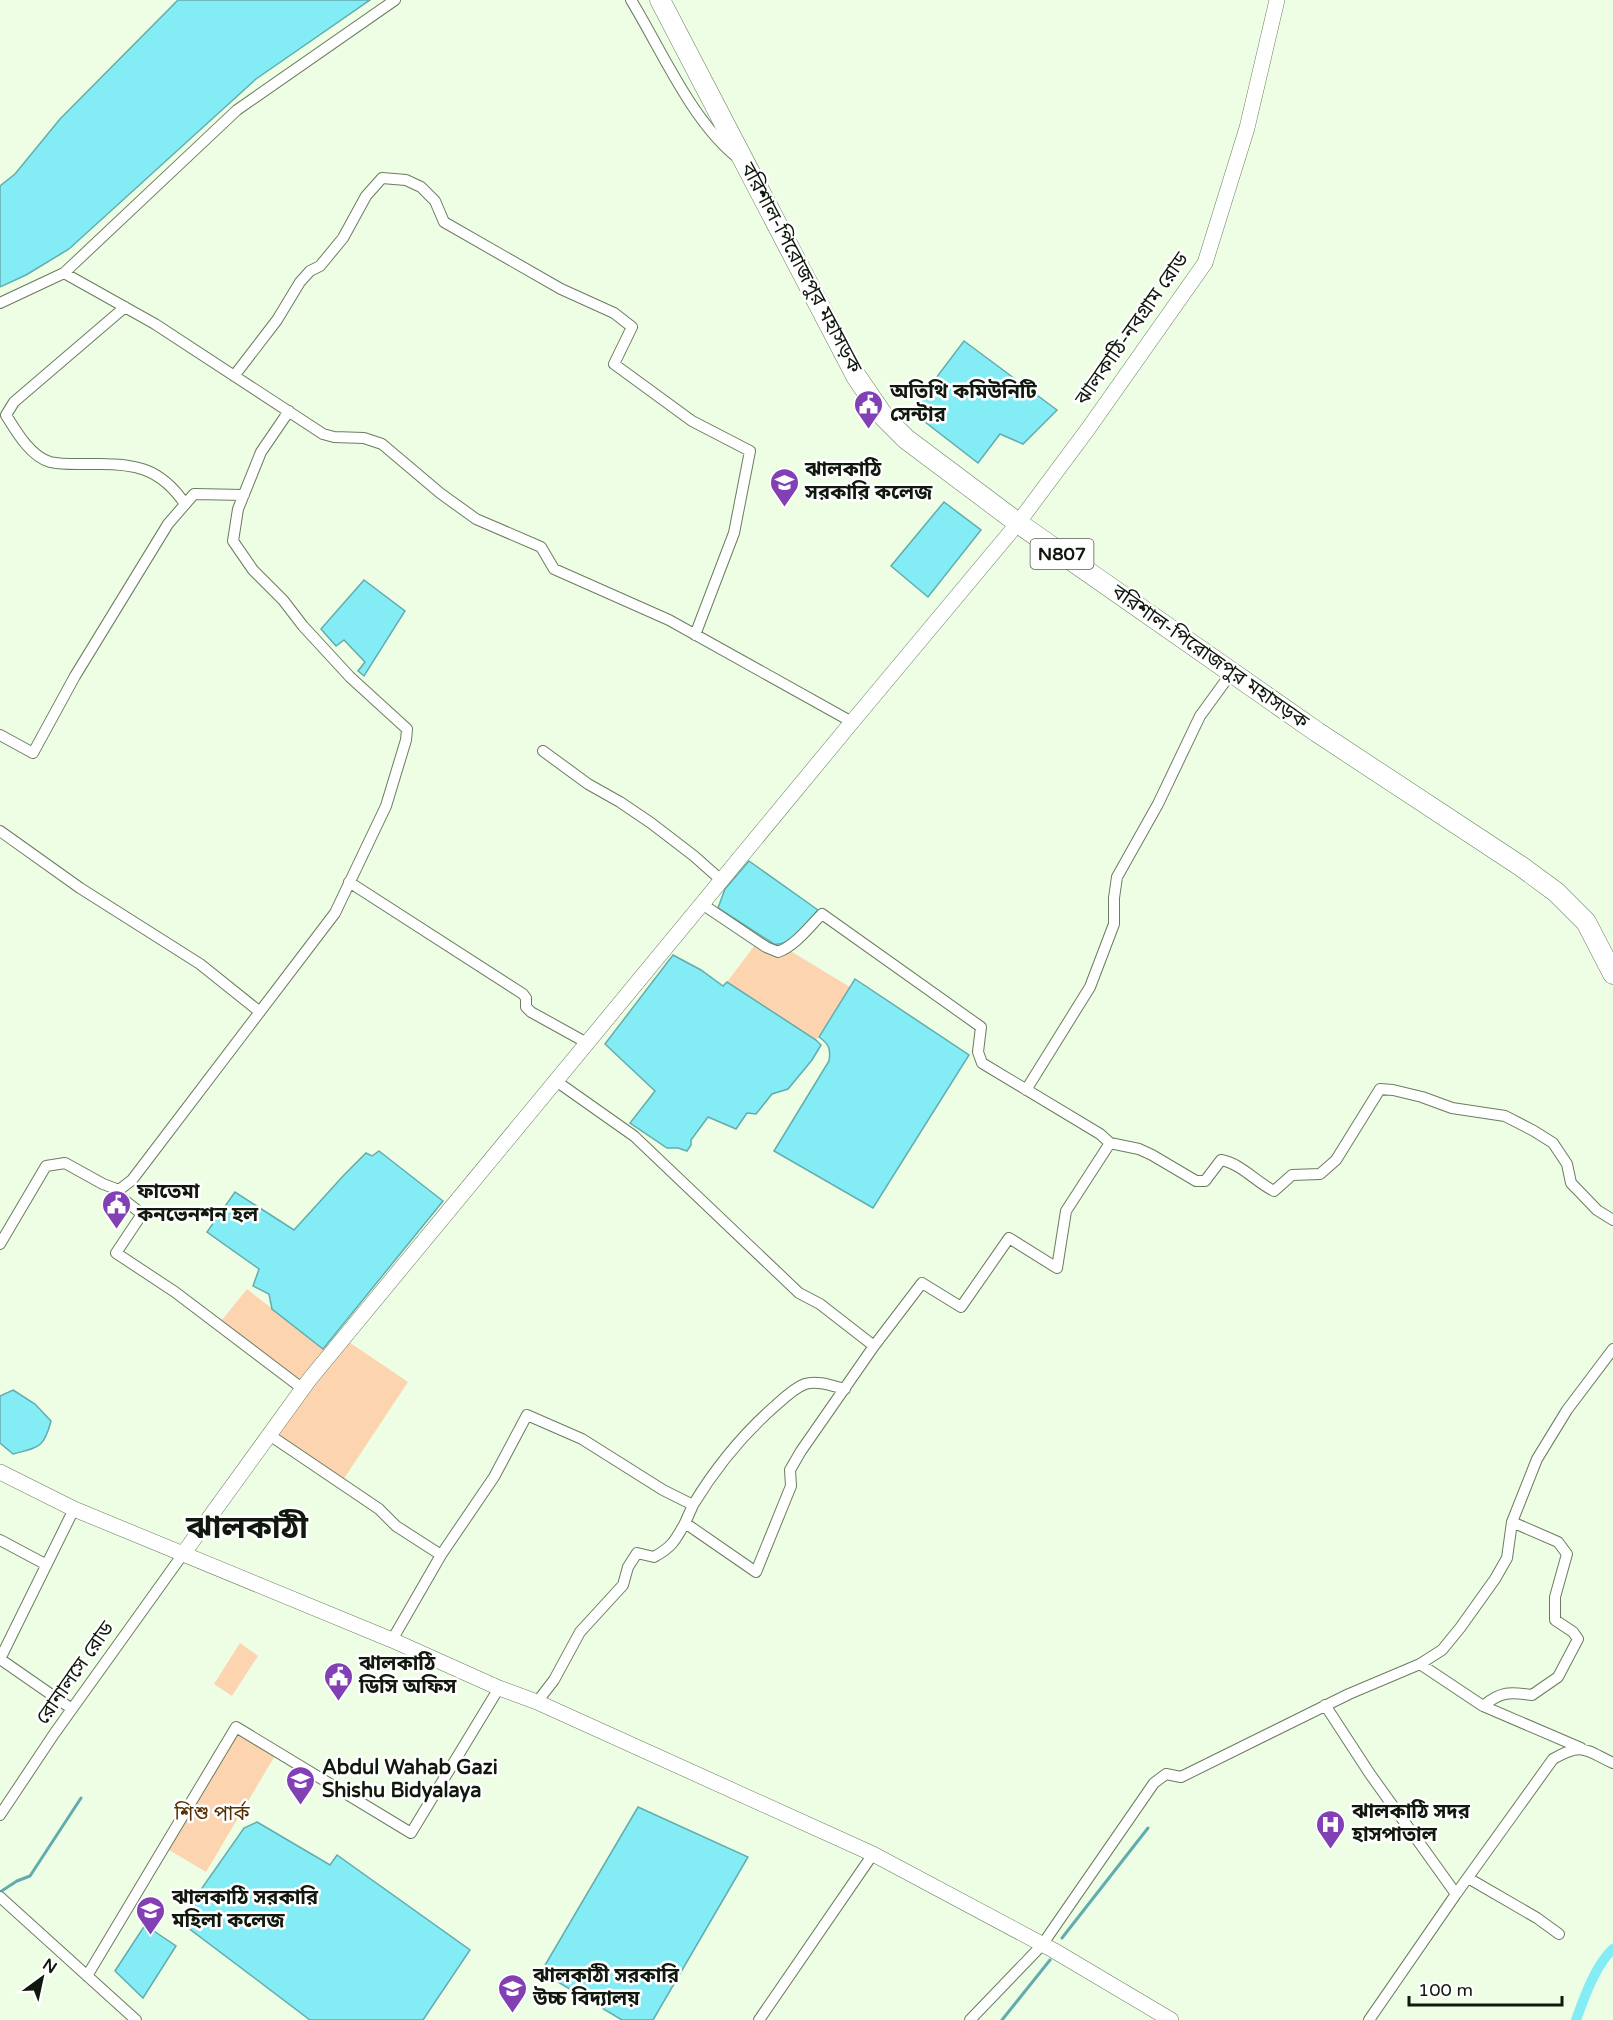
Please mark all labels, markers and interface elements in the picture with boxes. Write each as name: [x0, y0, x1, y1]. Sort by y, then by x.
street label: বরিশাল-পিরোজপুর মহাসড়ক: [735, 157, 868, 378]
street label: ঝালকাঠি-নবগ্রাম রোড: [1069, 247, 1194, 411]
place label: অতিথি কমিউনিটি সেন্টার: [889, 379, 1038, 427]
public building icon: অতিথি কমিউনিটি সেন্টার: [853, 388, 885, 430]
place label: ঝালকাঠি সরকারি কলেজ: [804, 457, 933, 505]
school or university icon: ঝালকাঠি সরকারি কলেজ: [768, 466, 800, 508]
road number: N807: [1030, 539, 1094, 569]
street label: বরিশাল-পিরোজপুর মহাসড়ক: [1106, 578, 1314, 735]
place label: ফাতেমা কনভেনশন হল: [136, 1180, 259, 1227]
public building icon: ফাতেমা কনভেনশন হল: [100, 1188, 132, 1230]
district label: ঝালকাঠী: [185, 1508, 309, 1547]
street label: রোনালসে রোড: [31, 1616, 120, 1729]
place label: ঝালকাঠি ডিসি অফিস: [358, 1651, 457, 1699]
public building icon: ঝালকাঠি ডিসি অফিস: [322, 1660, 354, 1702]
place label: Abdul Wahab Gazi Shishu Bidyalaya: [322, 1756, 498, 1803]
school or university icon: Abdul Wahab Gazi Shishu Bidyalaya: [285, 1764, 317, 1806]
place label: ঝালকাঠি সদর হাসপাতাল: [1351, 1799, 1471, 1847]
park label: শিশু পার্ক: [173, 1800, 250, 1826]
hospital icon: ঝালকাঠি সদর হাসপাতাল: [1315, 1808, 1347, 1850]
place label: ঝালকাঠি সরকারি মহিলা কলেজ: [171, 1885, 319, 1933]
school or university icon: ঝালকাঠি সরকারি মহিলা কলেজ: [135, 1894, 167, 1936]
north arrow: [12, 1948, 72, 2008]
text: N: [39, 1954, 60, 1978]
place label: ঝালকাঠী সরকারি উচ্চ বিদ্যালয়: [532, 1962, 680, 2011]
scale bar: [1409, 1969, 1562, 2007]
school or university icon: ঝালকাঠী সরকারি উচ্চ বিদ্যালয়: [496, 1972, 528, 2014]
text: 100 m: [1418, 1979, 1473, 2001]

